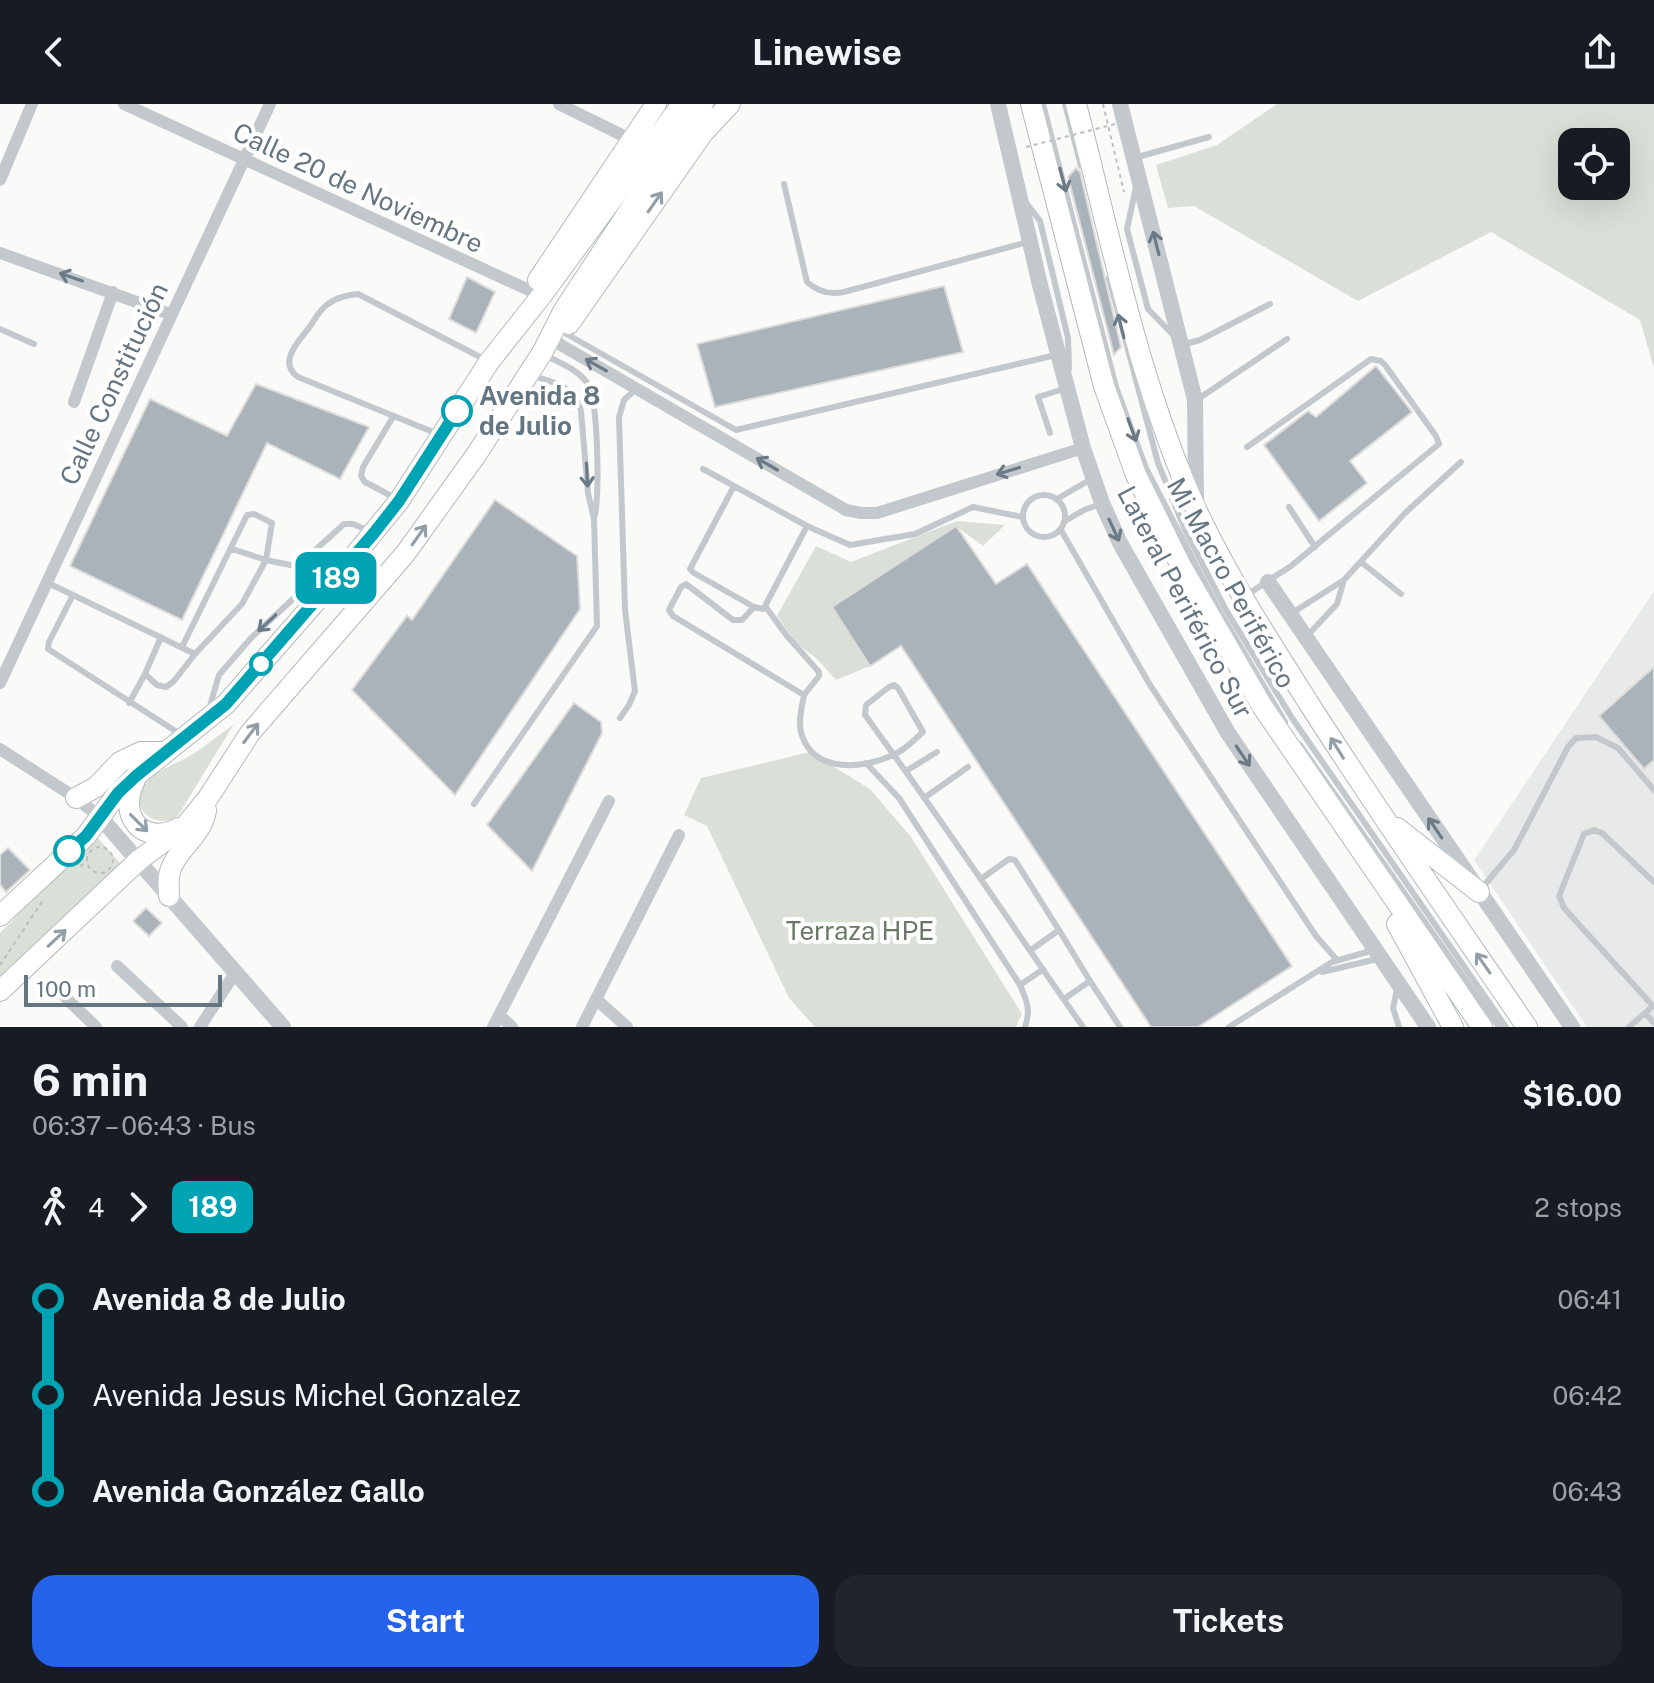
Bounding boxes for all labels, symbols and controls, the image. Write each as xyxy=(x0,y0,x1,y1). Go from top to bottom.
icon: back xyxy=(32,30,76,74)
icon: share xyxy=(1578,30,1622,74)
text: Linewise xyxy=(752,31,902,73)
street label: Calle 20 de Noviembre xyxy=(228,116,488,259)
map controls xyxy=(1558,128,1630,200)
button: locate xyxy=(1558,128,1630,200)
one-way arrow xyxy=(1056,166,1071,192)
one-way arrow xyxy=(647,191,664,213)
one-way arrow xyxy=(1147,230,1162,256)
one-way arrow xyxy=(59,269,84,284)
street label: Calle Constitución xyxy=(53,278,174,490)
one-way arrow xyxy=(1113,314,1128,340)
one-way arrow xyxy=(584,356,608,372)
place label: Avenida 8 de Julio xyxy=(479,380,600,441)
marker: Avenida 8 de Julio xyxy=(442,396,472,426)
one-way arrow xyxy=(1126,417,1140,442)
one-way arrow xyxy=(756,456,780,471)
one-way arrow xyxy=(580,461,595,488)
one-way arrow xyxy=(996,464,1022,479)
street label: Mi Macro Periférico xyxy=(1161,472,1302,693)
street label: Lateral Periférico Sur xyxy=(1111,481,1260,723)
one-way arrow xyxy=(1107,517,1122,541)
one-way arrow xyxy=(411,524,427,546)
line badge: 189 xyxy=(290,552,382,604)
text: 189 xyxy=(311,561,361,594)
one-way arrow xyxy=(258,614,278,632)
unlabelled marker xyxy=(250,653,272,675)
one-way arrow xyxy=(243,723,260,744)
one-way arrow xyxy=(1329,737,1346,759)
one-way arrow xyxy=(1235,744,1251,766)
one-way arrow xyxy=(129,813,149,832)
one-way arrow xyxy=(1427,817,1443,839)
unlabelled marker xyxy=(54,836,84,866)
park label: Terraza HPE xyxy=(786,915,934,946)
one-way arrow xyxy=(47,928,67,947)
one-way arrow xyxy=(1475,952,1491,974)
scale bar xyxy=(24,971,222,1007)
text: 100 m xyxy=(36,976,96,1002)
text: 6 min xyxy=(32,1054,148,1106)
text: $16.00 xyxy=(1522,1077,1622,1113)
text: 06:37 – 06:43 · Bus xyxy=(32,1110,256,1141)
icon: walk xyxy=(32,1185,76,1229)
icon: forward xyxy=(116,1185,160,1229)
text: 189 xyxy=(188,1190,237,1223)
text: 4 xyxy=(88,1192,104,1223)
text: 2 stops xyxy=(1534,1192,1622,1223)
text: Avenida 8 de Julio xyxy=(92,1281,346,1317)
text: 06:41 xyxy=(1557,1284,1622,1315)
text: Avenida Jesus Michel Gonzalez xyxy=(92,1377,521,1413)
text: 06:42 xyxy=(1553,1380,1622,1411)
text: Avenida González Gallo xyxy=(92,1473,425,1509)
text: 06:43 xyxy=(1552,1476,1622,1507)
button: Start xyxy=(32,1575,819,1667)
button: Tickets xyxy=(835,1575,1622,1667)

